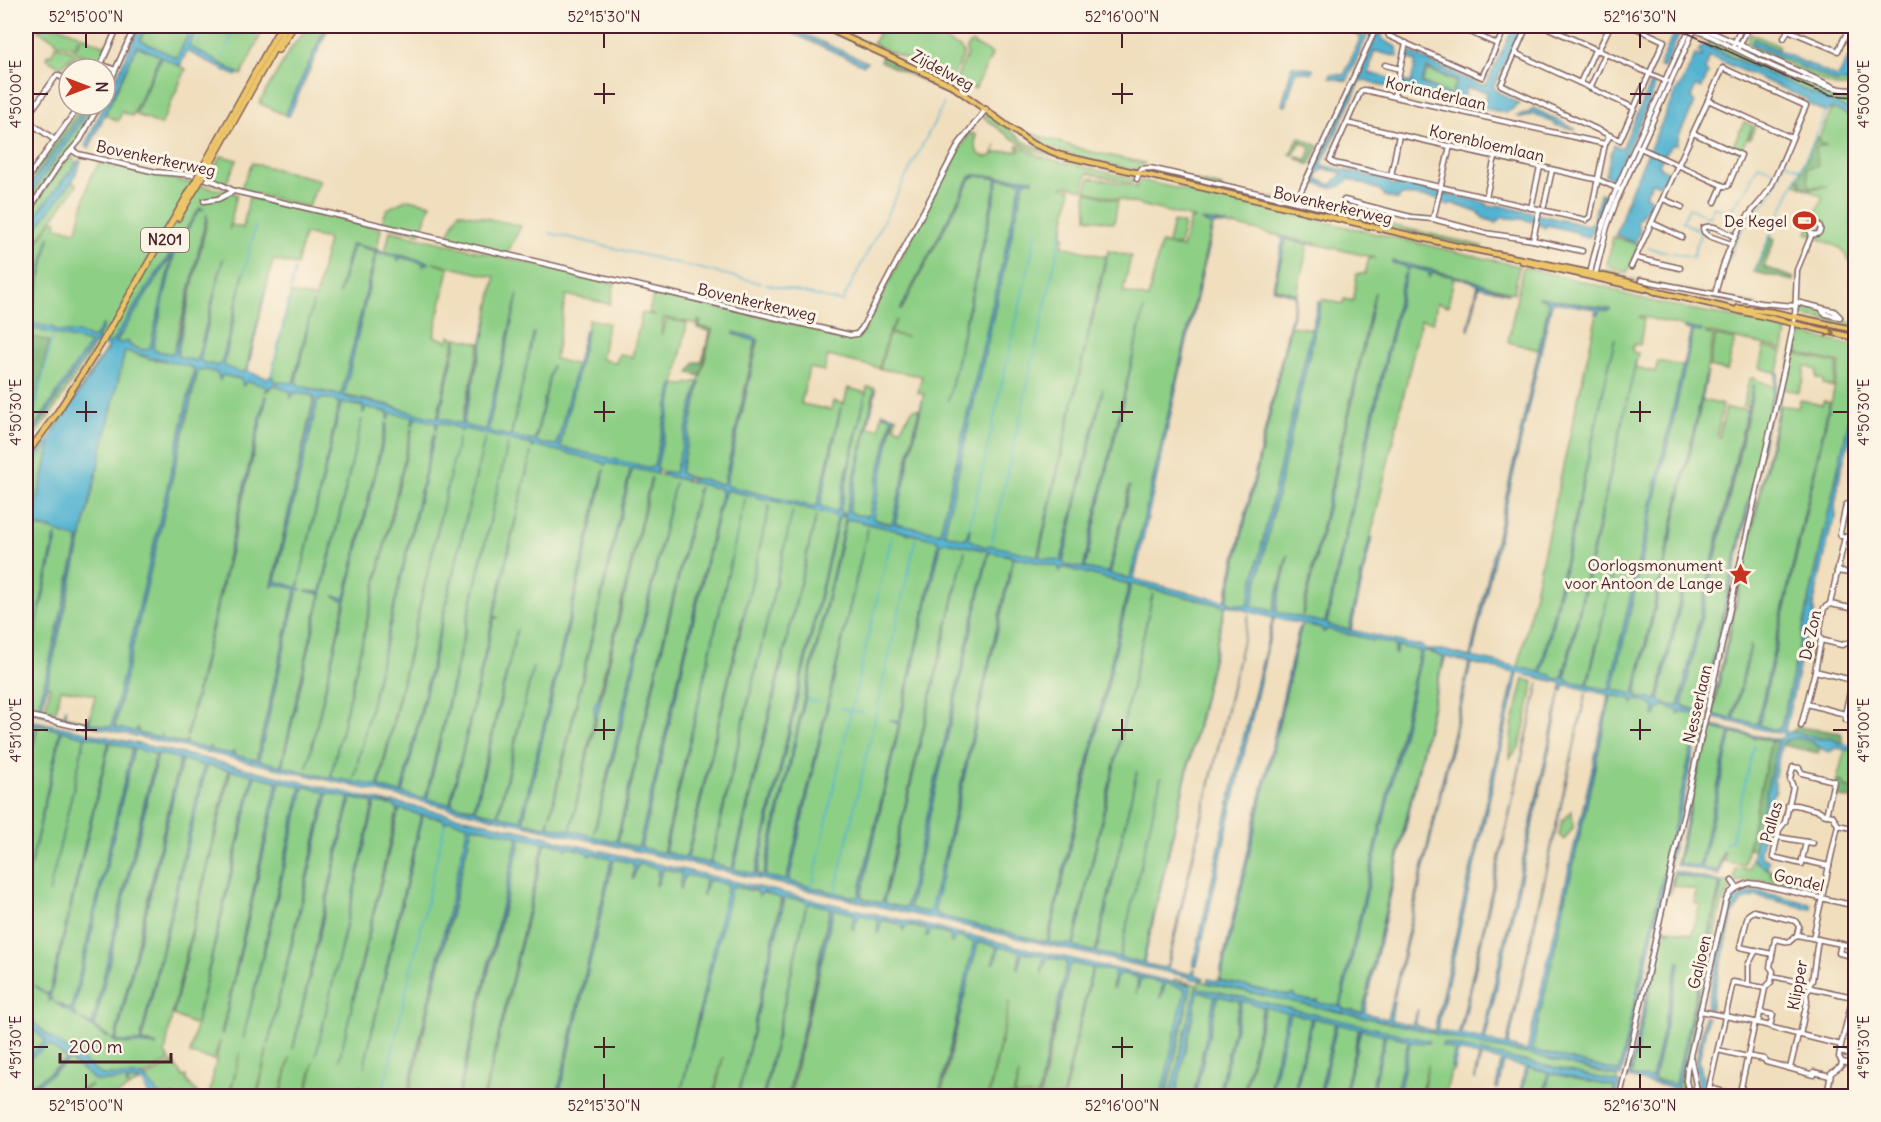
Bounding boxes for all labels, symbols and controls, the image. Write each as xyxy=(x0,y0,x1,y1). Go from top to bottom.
text: 52°15'00"N xyxy=(49,7,123,26)
text: 52°15'30"N xyxy=(567,7,641,26)
text: 52°16'00"N xyxy=(1085,7,1159,26)
text: 52°16'30"N xyxy=(1603,7,1677,26)
street label: Zijdelweg xyxy=(908,45,978,95)
north arrow xyxy=(57,57,117,117)
text: 4°50'00"E xyxy=(6,59,25,128)
text: 4°50'00"E xyxy=(1854,59,1873,128)
street label: Korianderlaan xyxy=(1384,72,1488,114)
text: N xyxy=(92,81,112,93)
street label: Korenbloemlaan xyxy=(1427,120,1547,166)
street label: Bovenkerkerweg xyxy=(94,136,218,180)
street label: Bovenkerkerweg xyxy=(1271,182,1395,228)
sports icon: De Kegel xyxy=(1792,208,1818,234)
place label: De Kegel xyxy=(1724,211,1787,231)
road number: N201 xyxy=(141,228,189,252)
street label: Bovenkerkerweg xyxy=(695,279,819,325)
one-way arrow xyxy=(1825,325,1835,338)
text: 4°50'30"E xyxy=(6,378,25,446)
text: 4°50'30"E xyxy=(1854,378,1873,446)
place label: Oorlogsmonument voor Antoon de Lange xyxy=(1565,555,1724,593)
place icon: Oorlogsmonument voor Antoon de Lange xyxy=(1728,561,1754,587)
street label: De Zon xyxy=(1795,608,1825,662)
street label: Nesserlaan xyxy=(1678,663,1716,745)
text: 4°51'00"E xyxy=(6,697,25,762)
text: 4°51'00"E xyxy=(1854,697,1873,762)
street label: Pallas xyxy=(1756,799,1786,845)
street label: Gondel xyxy=(1772,864,1826,896)
street label: Galjoen xyxy=(1683,933,1715,991)
street label: Klipper xyxy=(1783,958,1811,1012)
text: 4°51'30"E xyxy=(6,1015,25,1079)
text: 4°51'30"E xyxy=(1854,1015,1873,1079)
scale bar xyxy=(60,1026,171,1064)
text: 200 m xyxy=(69,1035,123,1058)
text: 52°15'00"N xyxy=(49,1096,123,1115)
text: 52°15'30"N xyxy=(567,1096,641,1115)
text: 52°16'00"N xyxy=(1085,1096,1159,1115)
text: 52°16'30"N xyxy=(1603,1096,1677,1115)

